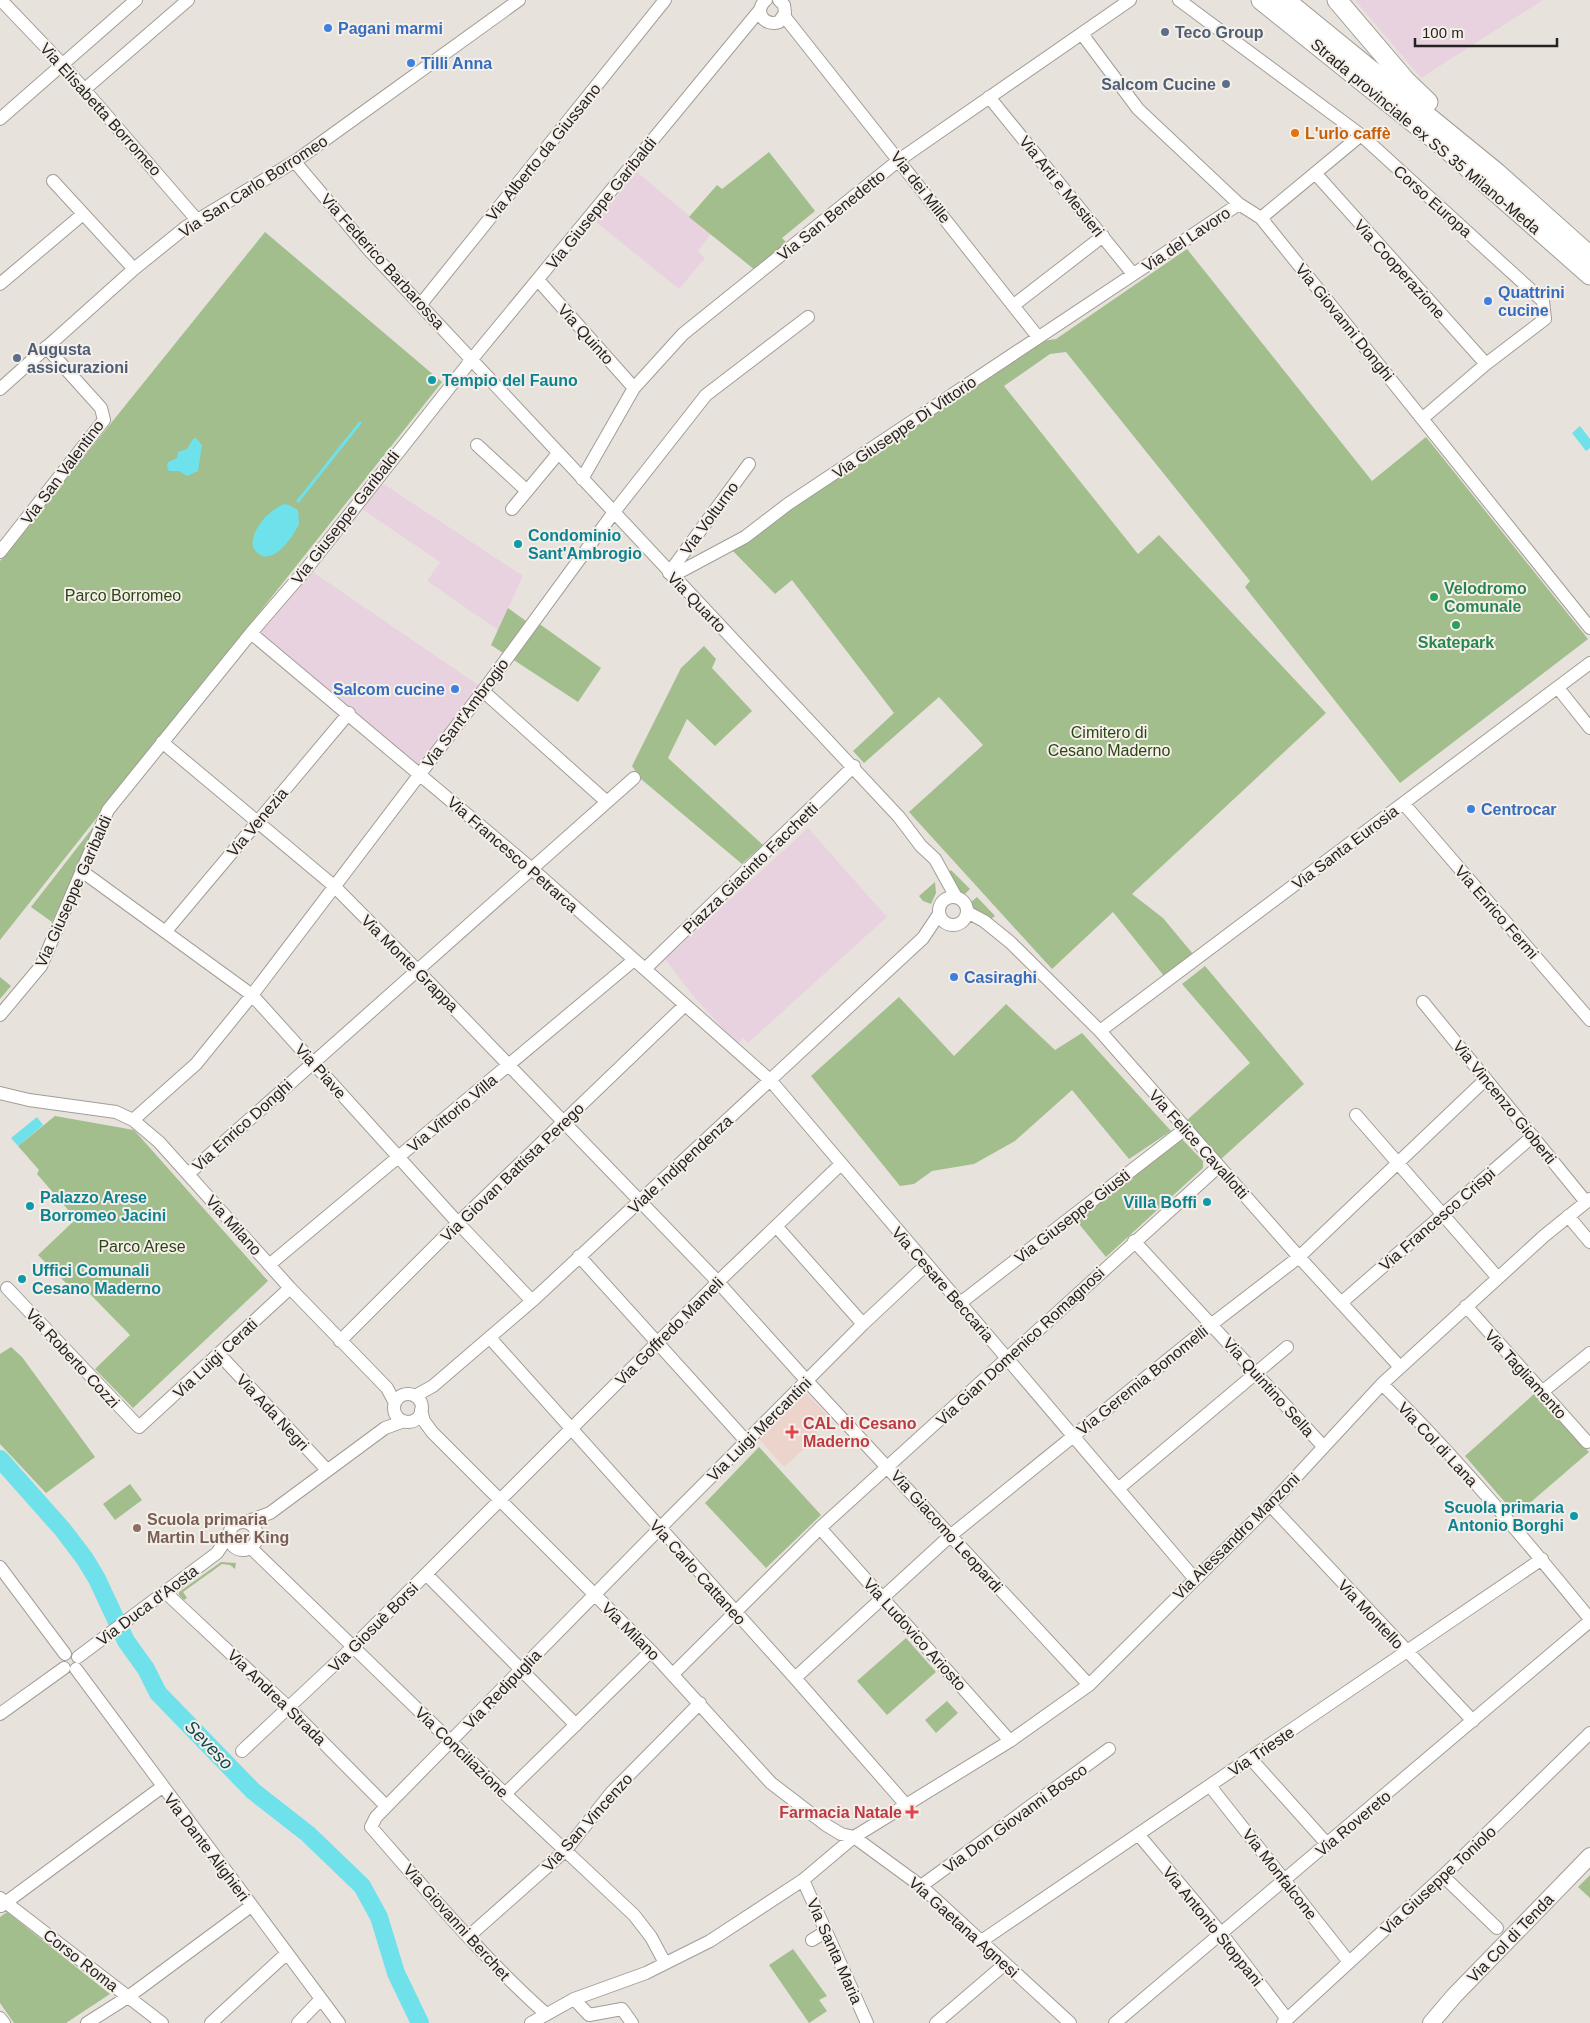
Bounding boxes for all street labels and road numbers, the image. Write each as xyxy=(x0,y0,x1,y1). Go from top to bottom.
street label: Strada provinciale ex SS 35 Milano-Meda xyxy=(1307,35,1544,238)
street label: Via Elisabetta Borromeo xyxy=(37,40,165,179)
street label: Via Alberto da Giussano xyxy=(483,80,604,224)
street label: Via San Carlo Borromeo xyxy=(176,132,331,241)
street label: Via Arti e Mestieri xyxy=(1016,133,1107,240)
street label: Via Giuseppe Garibaldi xyxy=(543,134,660,272)
street label: Via dei Mille xyxy=(887,148,954,226)
street label: Corso Europa xyxy=(1390,162,1475,241)
street label: Via San Benedetto xyxy=(774,167,888,264)
street label: Via Federico Barbarossa xyxy=(317,190,448,332)
street label: Via del Lavoro xyxy=(1139,204,1233,275)
street label: Via Cooperazione xyxy=(1351,216,1448,322)
street label: Via Giovanni Donghi xyxy=(1292,260,1397,384)
street label: Via Quinto xyxy=(554,301,617,368)
street label: Via Giuseppe Di Vittorio xyxy=(829,373,979,482)
street label: Via San Valentino xyxy=(18,417,107,528)
street label: Via Giuseppe Garibaldi xyxy=(288,447,403,587)
street label: Via Volturno xyxy=(677,478,742,558)
street label: Via Quarto xyxy=(664,569,729,636)
street label: Via Sant'Ambrogio xyxy=(419,656,512,771)
street label: Via Venezia xyxy=(224,785,291,860)
street label: Via Francesco Petrarca xyxy=(444,793,581,916)
street label: Piazza Giacinto Facchetti xyxy=(680,800,821,937)
street label: Via Santa Eurosia xyxy=(1289,802,1402,893)
street label: Via Giuseppe Garibaldi xyxy=(32,813,115,970)
street label: Via Enrico Fermi xyxy=(1452,862,1542,962)
street label: Via Monte Grappa xyxy=(358,912,462,1015)
street label: Via Vincenzo Gioberti xyxy=(1450,1037,1559,1167)
street label: Via Piave xyxy=(292,1041,350,1102)
street label: Via Vittorio Villa xyxy=(404,1071,500,1156)
street label: Via Enrico Donghi xyxy=(189,1076,296,1174)
street label: Via Felice Cavallotti xyxy=(1145,1087,1252,1202)
street label: Via Giovan Battista Perego xyxy=(437,1100,587,1245)
street label: Viale Indipendenza xyxy=(625,1112,736,1217)
street label: Via Francesco Crispi xyxy=(1376,1165,1498,1274)
street label: Via Giuseppe Giusti xyxy=(1011,1166,1133,1267)
street label: Via Milano xyxy=(202,1192,265,1259)
street label: Via Cesare Beccaria xyxy=(888,1224,997,1345)
street label: Via Gian Domenico Romagnosi xyxy=(933,1264,1108,1429)
street label: Via Goffredo Mameli xyxy=(612,1274,727,1389)
street label: Via Roberto Cozzi xyxy=(23,1305,123,1411)
street label: Via Luigi Cerati xyxy=(170,1315,261,1401)
street label: Via Geremia Bonomelli xyxy=(1073,1322,1211,1438)
street label: Via Tagliamento xyxy=(1481,1327,1570,1422)
street label: Via Quintino Sella xyxy=(1220,1334,1317,1440)
street label: Via Ada Negri xyxy=(233,1371,312,1454)
street label: Via Luigi Mercantini xyxy=(704,1374,815,1485)
street label: Via Col di Lana xyxy=(1395,1399,1481,1490)
street label: Via Giacomo Leopardi xyxy=(887,1467,1006,1596)
street label: Via Alessandro Manzoni xyxy=(1170,1470,1303,1603)
street label: Via Carlo Cattaneo xyxy=(646,1517,749,1628)
street label: Via Duca d'Aosta xyxy=(93,1562,201,1649)
street label: Via Ludovico Ariosto xyxy=(860,1575,969,1694)
street label: Via Montello xyxy=(1334,1576,1407,1652)
street label: Via Giosuè Borsi xyxy=(325,1579,421,1675)
street label: Via Milano xyxy=(598,1599,663,1664)
street label: Via Andrea Strada xyxy=(224,1646,329,1749)
street label: Via Redipuglia xyxy=(461,1646,544,1732)
street label: Via Conciliazione xyxy=(412,1704,512,1801)
street label: Via Trieste xyxy=(1225,1723,1297,1780)
street label: Via Don Giovanni Bosco xyxy=(940,1761,1090,1876)
street label: Via San Vincenzo xyxy=(539,1770,636,1875)
street label: Via Rovereto xyxy=(1313,1787,1394,1860)
street label: Via Dante Alighieri xyxy=(161,1790,253,1905)
street label: Via Giuseppe Toniolo xyxy=(1377,1823,1499,1938)
street label: Via Monfalcone xyxy=(1239,1826,1320,1923)
street label: Via Giovanni Berchet xyxy=(400,1861,514,1984)
street label: Via Antonio Stoppani xyxy=(1159,1863,1266,1989)
street label: Via Gaetana Agnesi xyxy=(906,1874,1022,1981)
street label: Via Col di Tenda xyxy=(1464,1891,1557,1986)
street label: Via Santa Maria xyxy=(804,1896,865,2007)
street label: Corso Roma xyxy=(40,1926,121,1995)

